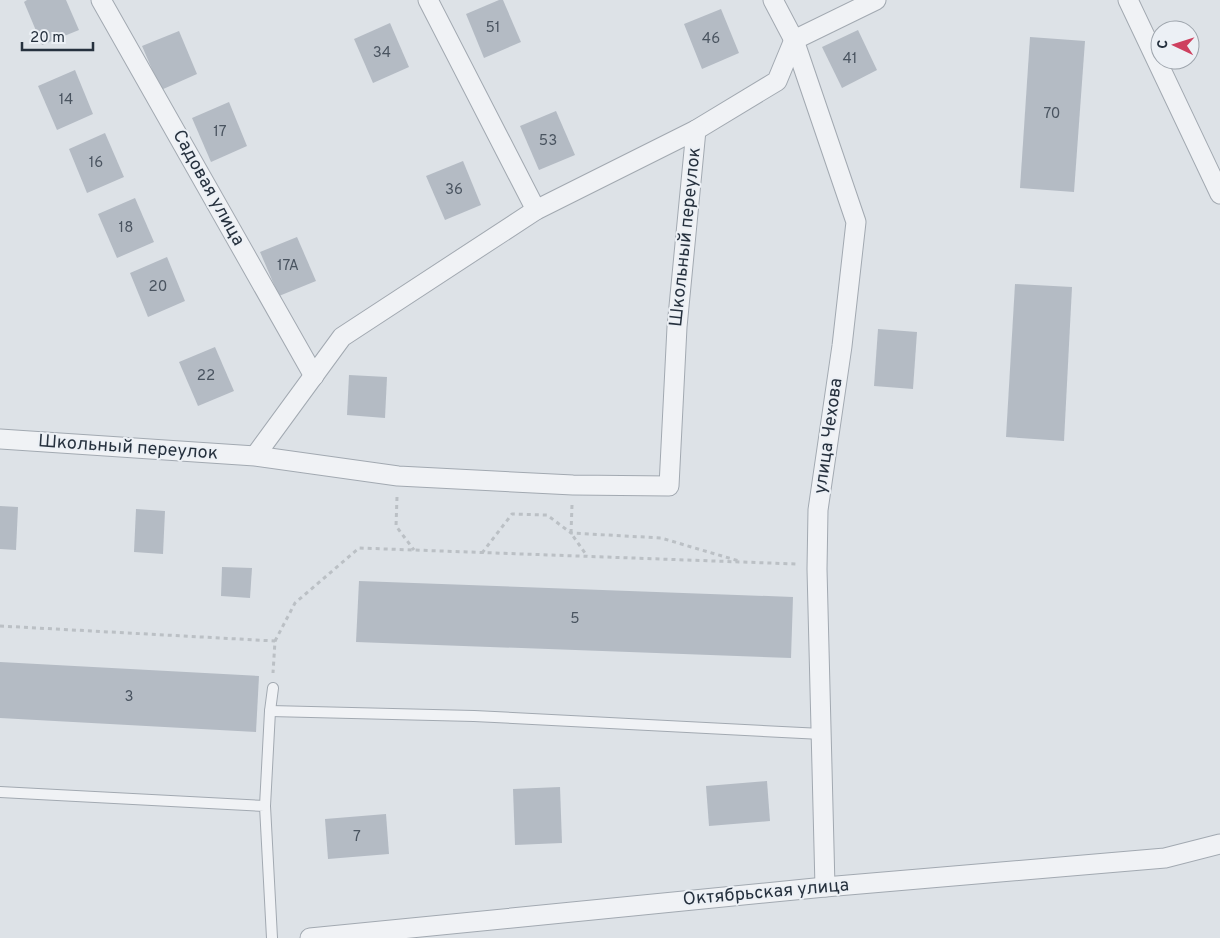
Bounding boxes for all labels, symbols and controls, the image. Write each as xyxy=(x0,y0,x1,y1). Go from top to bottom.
house number: 51 xyxy=(486,19,500,38)
scale bar xyxy=(22,20,94,52)
north arrow xyxy=(1150,20,1200,70)
text: 20 m xyxy=(30,29,65,48)
house number: 46 xyxy=(702,30,720,49)
text: С xyxy=(1155,39,1172,49)
house number: 34 xyxy=(373,44,391,63)
house number: 41 xyxy=(843,50,857,69)
house number: 14 xyxy=(59,91,73,110)
house number: 70 xyxy=(1043,105,1061,124)
house number: 17 xyxy=(213,123,227,142)
street label: Садовая улица xyxy=(167,126,249,250)
house number: 53 xyxy=(539,132,557,151)
street label: Школьный переулок xyxy=(665,146,707,328)
house number: 16 xyxy=(89,154,103,173)
house number: 36 xyxy=(445,181,463,200)
house number: 18 xyxy=(119,219,133,238)
house number: 17А xyxy=(277,257,299,276)
house number: 20 xyxy=(149,278,167,297)
house number: 22 xyxy=(197,367,215,386)
street label: улица Чехова xyxy=(809,377,849,495)
street label: Школьный переулок xyxy=(37,430,219,466)
house number: 5 xyxy=(570,610,580,629)
house number: 3 xyxy=(124,688,134,707)
house number: 7 xyxy=(353,828,361,847)
street label: Октябрьская улица xyxy=(682,874,850,912)

